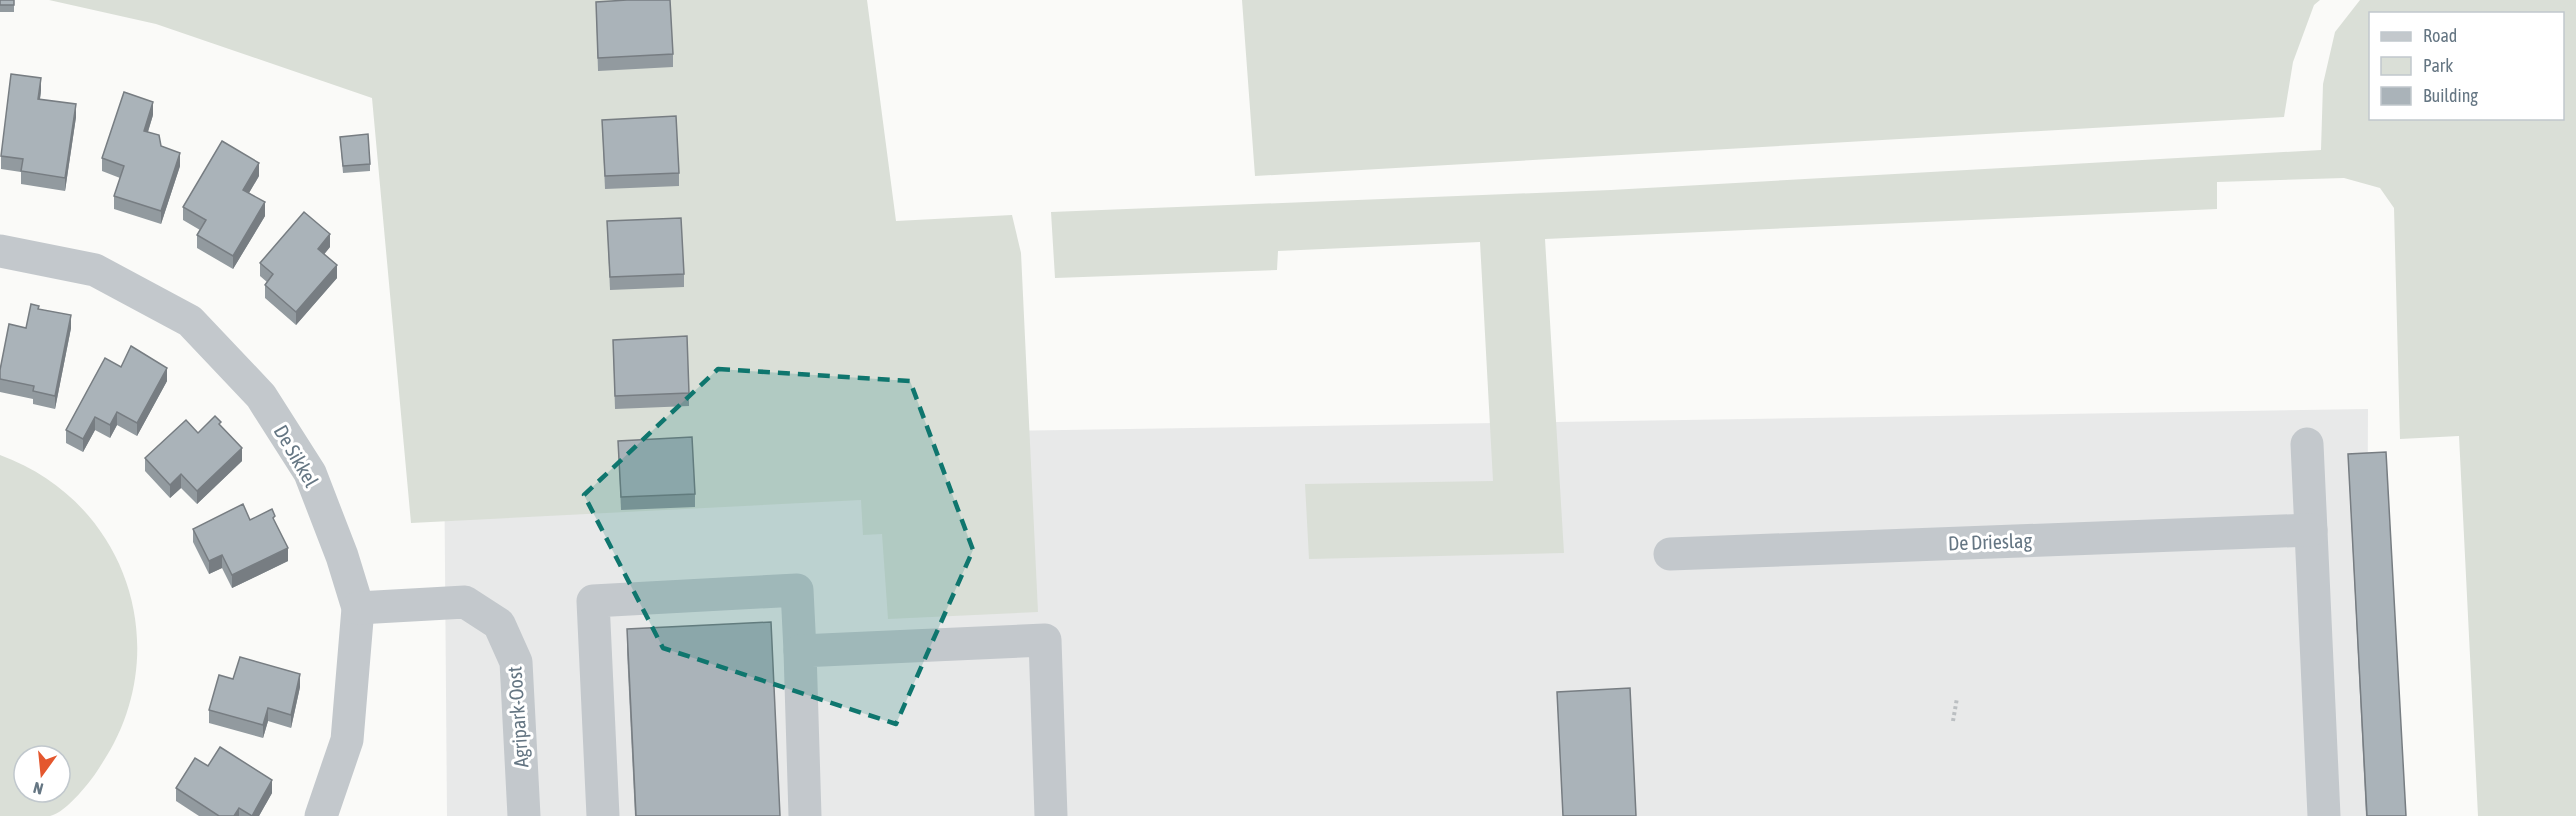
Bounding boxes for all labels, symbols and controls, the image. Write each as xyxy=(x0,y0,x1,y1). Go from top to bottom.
legend xyxy=(2369,12,2564,120)
text: Road xyxy=(2423,25,2457,46)
text: Park xyxy=(2423,55,2453,76)
text: Building xyxy=(2423,85,2478,106)
street label: De Sikkel xyxy=(270,421,324,491)
street label: De Drieslag xyxy=(1948,529,2033,554)
street label: Agripark-Oost xyxy=(502,665,533,768)
north arrow xyxy=(12,744,72,804)
text: N xyxy=(31,779,45,798)

